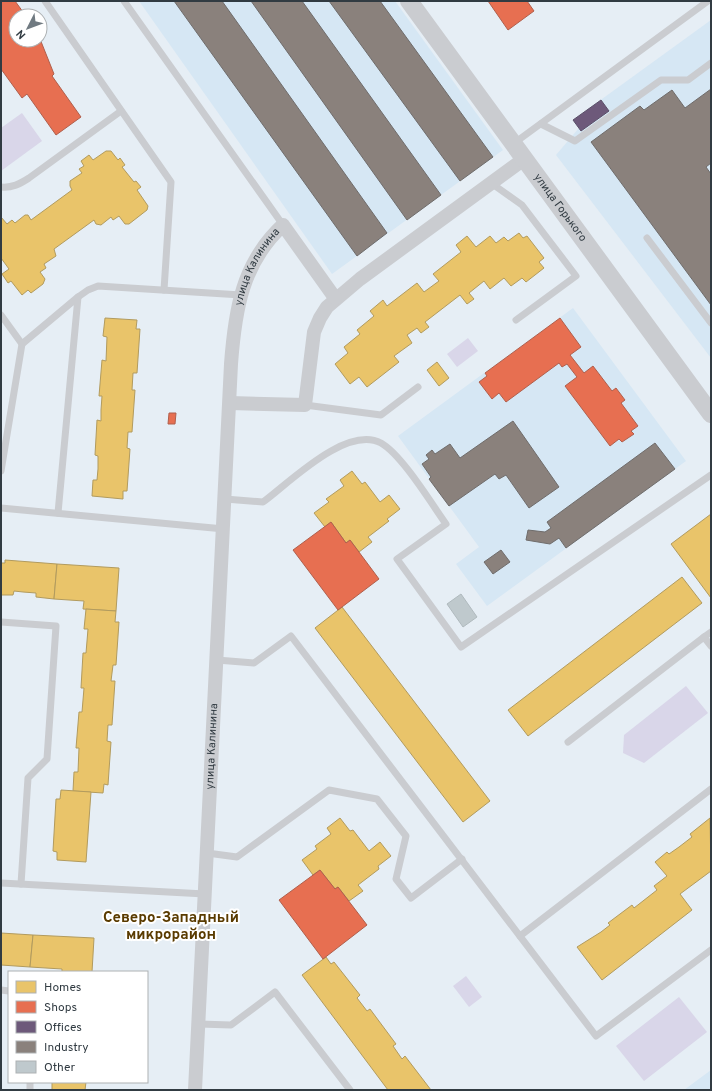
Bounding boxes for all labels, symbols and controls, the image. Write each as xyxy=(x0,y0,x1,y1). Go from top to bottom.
north arrow xyxy=(8,8,48,48)
text: N xyxy=(13,26,29,42)
street label: улица Горького xyxy=(531,171,590,245)
street label: улица Калинина xyxy=(232,225,283,307)
street label: улица Калинина xyxy=(203,703,221,790)
district label: Северо-Западный микрорайон xyxy=(103,909,239,945)
legend xyxy=(8,971,148,1083)
text: Homes xyxy=(44,980,81,996)
text: Shops xyxy=(44,1000,77,1016)
text: Offices xyxy=(44,1020,82,1036)
text: Industry xyxy=(44,1040,89,1056)
text: Other xyxy=(44,1060,76,1076)

